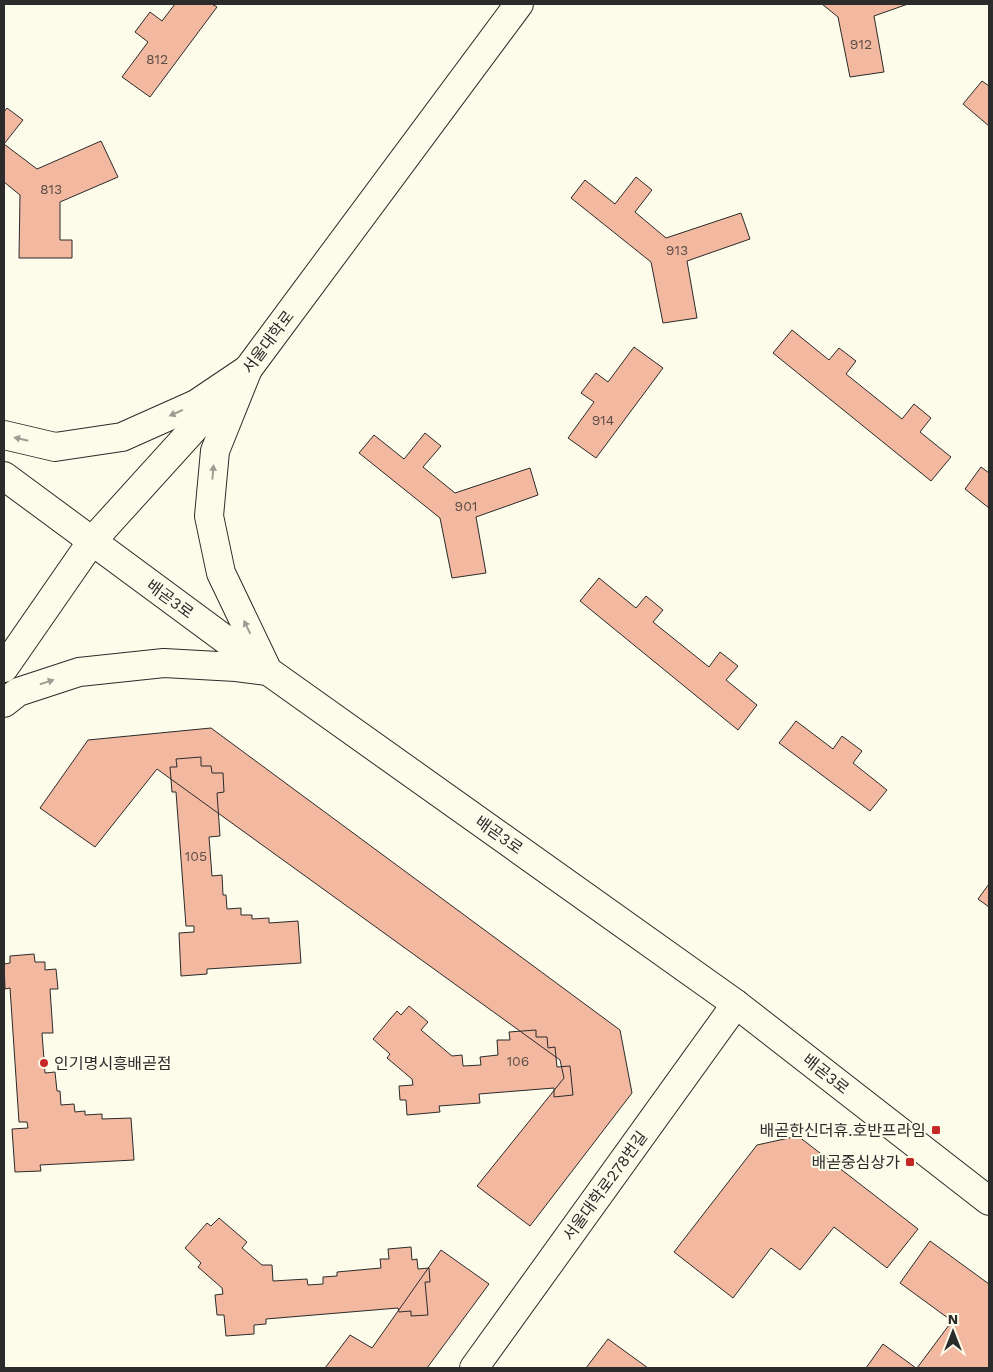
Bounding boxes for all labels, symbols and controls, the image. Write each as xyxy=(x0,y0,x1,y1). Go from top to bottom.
house number: 912 xyxy=(850,36,872,52)
house number: 812 xyxy=(146,51,168,67)
house number: 813 xyxy=(40,181,62,197)
house number: 913 xyxy=(666,242,688,258)
street label: 서울대학로 xyxy=(238,307,298,377)
one-way arrow xyxy=(169,409,183,417)
house number: 914 xyxy=(592,412,614,428)
one-way arrow xyxy=(13,435,28,443)
one-way arrow xyxy=(209,463,217,479)
house number: 901 xyxy=(455,498,477,514)
street label: 배곧3로 xyxy=(143,576,197,623)
one-way arrow xyxy=(243,620,251,634)
one-way arrow xyxy=(40,678,55,686)
street label: 배곧3로 xyxy=(472,812,527,858)
house number: 105 xyxy=(185,848,207,864)
street label: 배곧3로 xyxy=(799,1050,853,1098)
house number: 106 xyxy=(507,1053,529,1069)
place label: 인기명시흥배곧점 xyxy=(54,1054,172,1073)
marker: 인기명시흥배곧점 xyxy=(38,1057,50,1069)
place label: 배곧한신더휴.호반프라임 xyxy=(760,1121,926,1140)
marker: 배곧한신더휴.호반프라임 xyxy=(930,1124,942,1136)
street label: 서울대학로278번길 xyxy=(559,1128,651,1244)
place label: 배곧중심상가 xyxy=(812,1153,900,1172)
marker: 배곧중심상가 xyxy=(904,1156,916,1168)
north arrow xyxy=(928,1307,978,1357)
text: N xyxy=(948,1311,958,1327)

